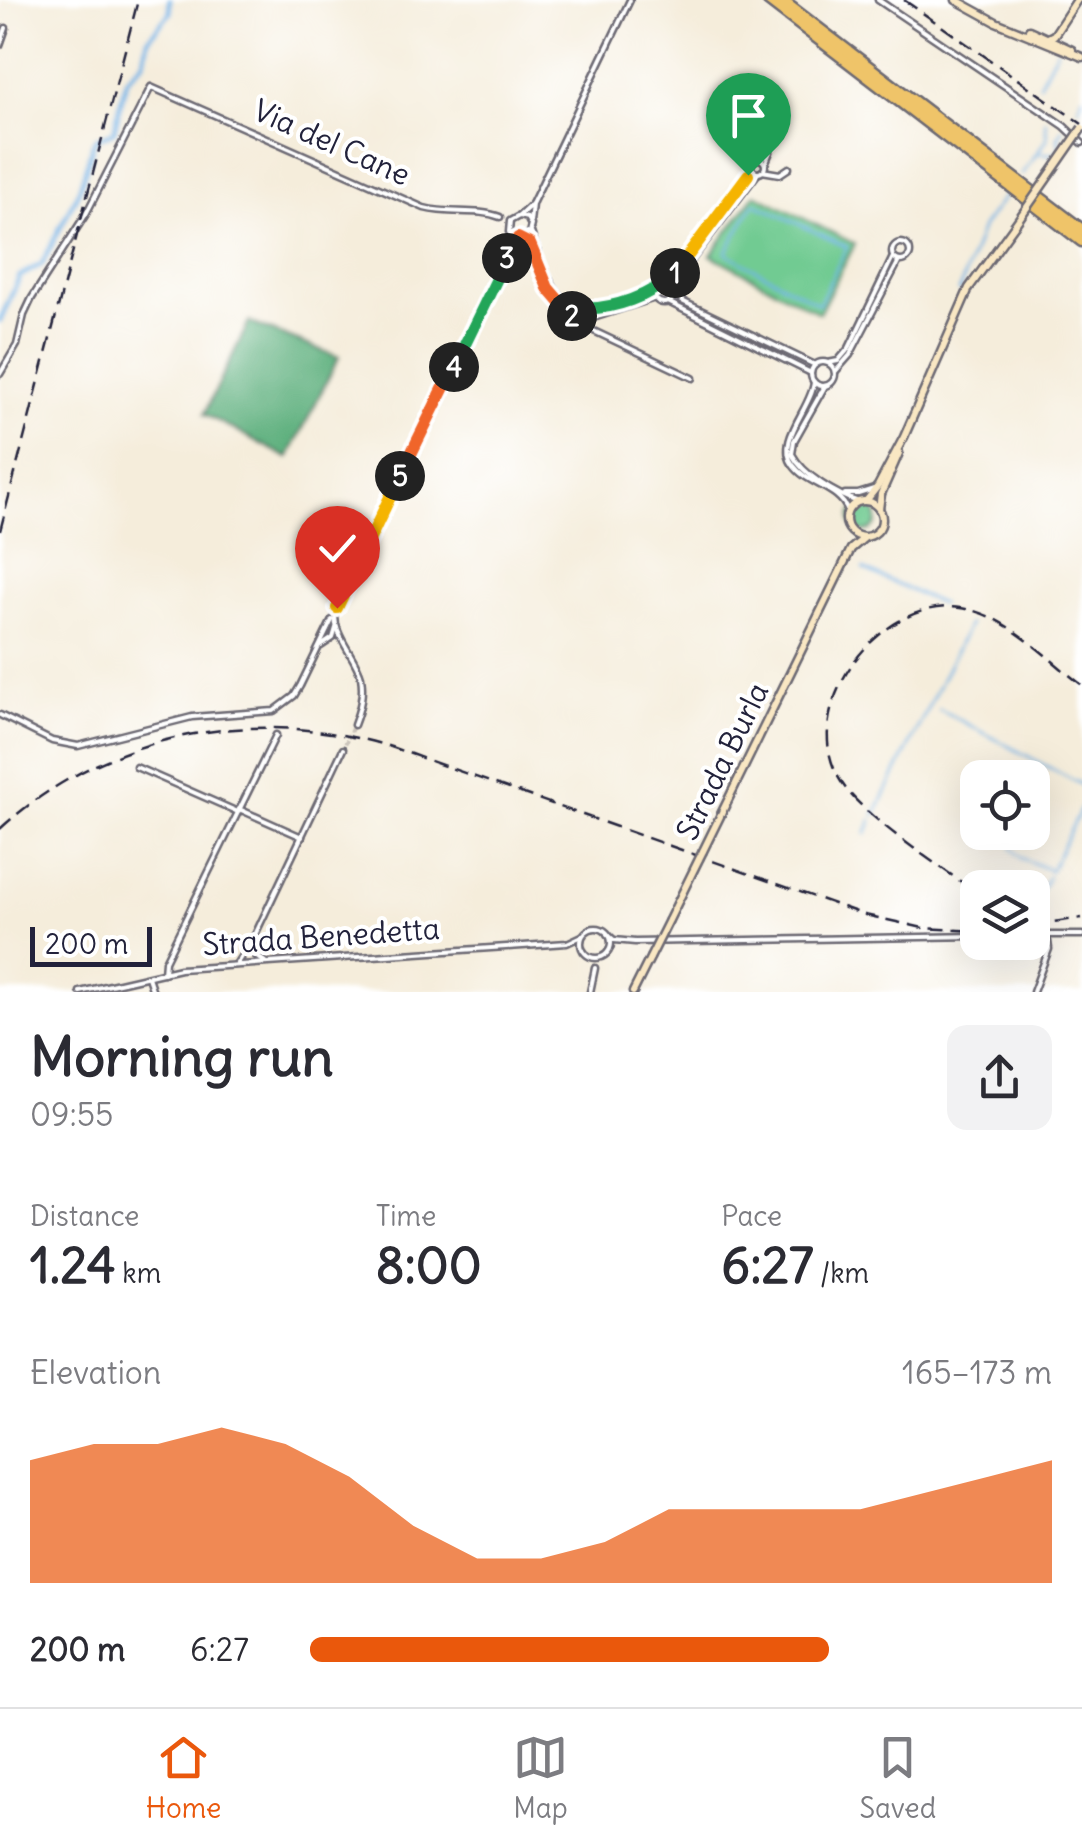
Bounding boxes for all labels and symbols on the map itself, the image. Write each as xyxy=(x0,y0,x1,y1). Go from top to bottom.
pin xyxy=(706,73,791,176)
street label: Via del Cane xyxy=(248,91,416,193)
pin: 3 xyxy=(482,233,532,283)
pin: 1 xyxy=(650,248,700,298)
pin: 2 xyxy=(547,291,597,341)
pin: 4 xyxy=(429,342,479,392)
pin: 5 xyxy=(375,451,425,501)
pin xyxy=(295,506,380,609)
street label: Strada Burla xyxy=(668,676,776,846)
street label: Strada Benedetta xyxy=(201,909,441,963)
scale bar xyxy=(30,922,152,966)

